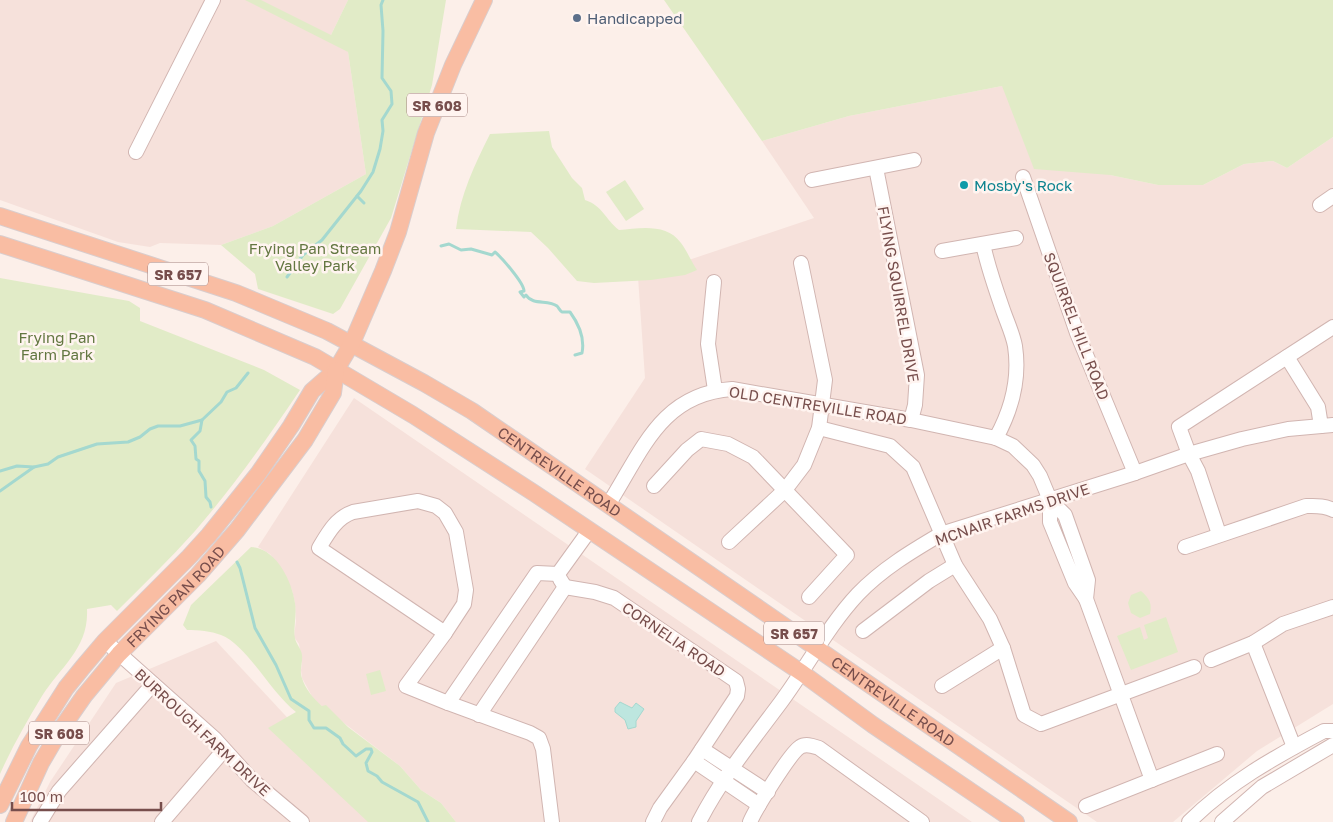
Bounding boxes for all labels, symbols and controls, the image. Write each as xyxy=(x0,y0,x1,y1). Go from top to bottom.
place label: Handicapped xyxy=(587,9,682,27)
marker: Handicapped xyxy=(571,12,583,24)
road number: SR 608 xyxy=(407,94,467,116)
place label: Mosby's Rock xyxy=(974,176,1073,194)
marker: Mosby's Rock xyxy=(958,179,970,191)
street label: FLYING SQUIRREL DRIVE xyxy=(875,205,923,383)
park label: Frying Pan Stream Valley Park xyxy=(249,239,381,274)
street label: SQUIRREL HILL ROAD xyxy=(1041,250,1113,402)
road number: SR 657 xyxy=(148,262,208,286)
park label: Frying Pan Farm Park xyxy=(18,328,96,363)
street label: OLD CENTREVILLE ROAD xyxy=(728,382,908,428)
street label: CENTREVILLE ROAD xyxy=(495,423,625,520)
street label: MCNAIR FARMS DRIVE xyxy=(932,479,1092,549)
street label: FRYING PAN ROAD xyxy=(122,542,228,651)
street label: CORNELIA ROAD xyxy=(619,598,729,680)
road number: SR 657 xyxy=(764,622,824,644)
street label: CENTREVILLE ROAD xyxy=(828,652,959,750)
street label: BURROUGH FARM DRIVE xyxy=(132,664,274,800)
road number: SR 608 xyxy=(29,721,89,744)
scale bar xyxy=(12,780,161,812)
text: 100 m xyxy=(20,787,63,805)

